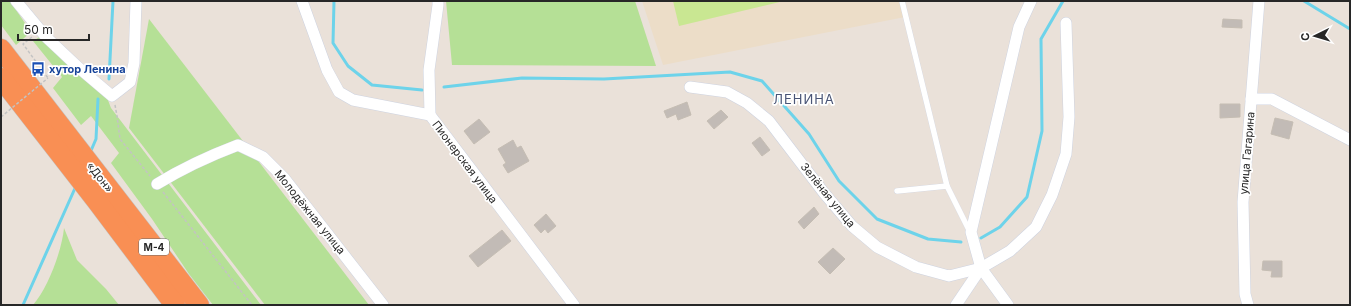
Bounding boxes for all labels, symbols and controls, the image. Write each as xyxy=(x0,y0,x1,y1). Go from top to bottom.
scale bar xyxy=(18,16,89,42)
north arrow xyxy=(1295,16,1335,56)
text: 50 m xyxy=(24,22,53,37)
text: С xyxy=(1298,32,1312,42)
bus stop icon: хутор Ленина xyxy=(30,61,46,77)
place label: хутор Ленина xyxy=(49,62,126,76)
district label: ЛЕНИНА xyxy=(773,91,835,107)
street label: улица Гагарина xyxy=(1236,111,1258,195)
street label: Пионерская улица xyxy=(429,118,501,206)
street label: «Дон» xyxy=(84,159,116,195)
street label: Зелёная улица xyxy=(798,160,858,230)
street label: Молодёжная улица xyxy=(272,167,348,257)
road number: М-4 xyxy=(139,239,169,255)

